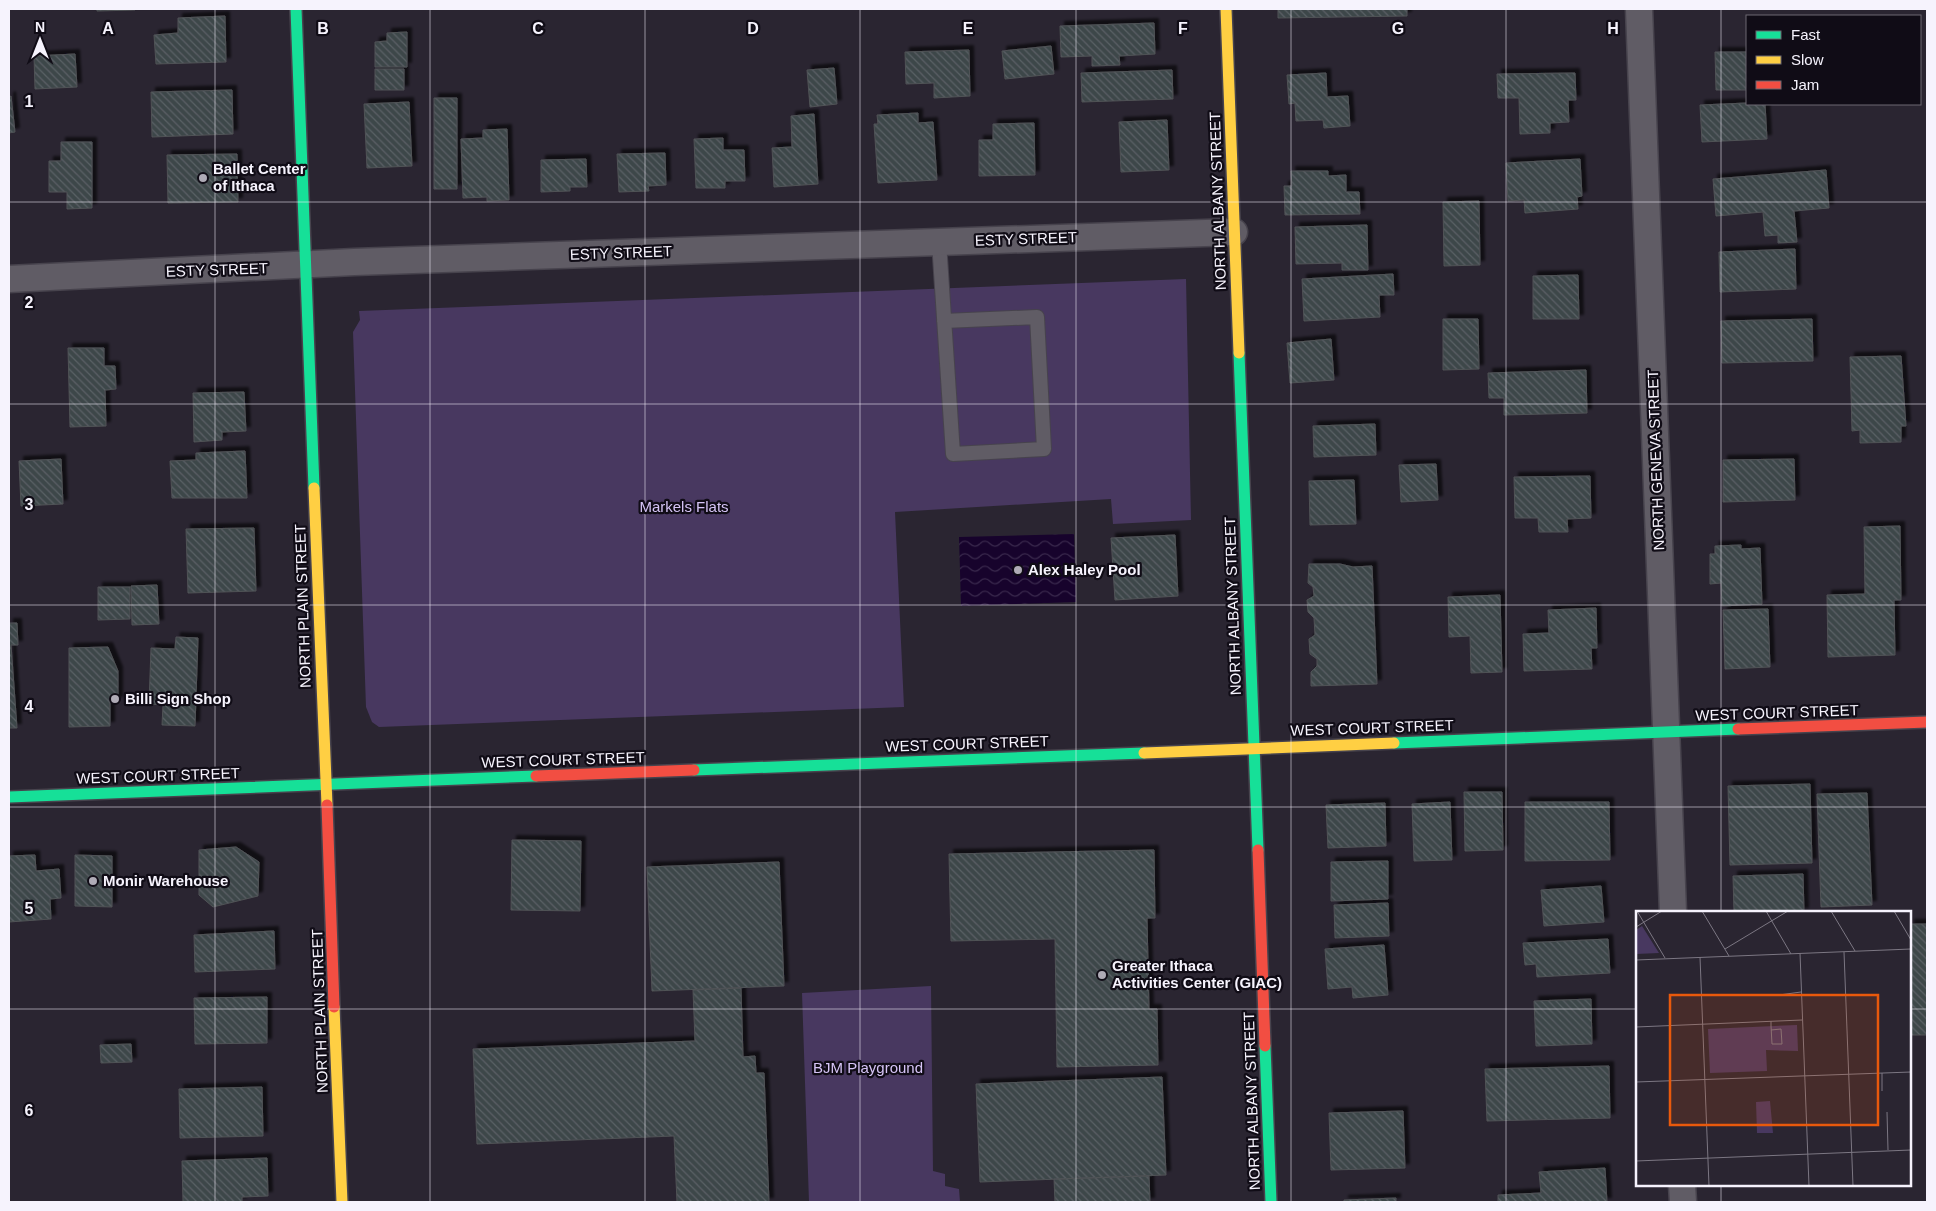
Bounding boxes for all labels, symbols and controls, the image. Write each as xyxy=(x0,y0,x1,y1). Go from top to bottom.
north arrow xyxy=(15,15,65,65)
legend xyxy=(1746,15,1921,105)
text: N xyxy=(35,19,45,35)
text: A xyxy=(102,20,114,37)
text: B xyxy=(317,20,329,37)
text: C xyxy=(532,20,544,37)
text: D xyxy=(747,20,759,37)
text: E xyxy=(963,20,974,37)
text: F xyxy=(1178,20,1188,37)
text: G xyxy=(1392,20,1404,37)
text: H xyxy=(1607,20,1619,37)
text: Fast xyxy=(1791,26,1821,43)
text: Slow xyxy=(1791,51,1824,68)
text: Jam xyxy=(1791,76,1819,93)
text: 1 xyxy=(25,93,34,110)
street label: NORTH ALBANY STREET xyxy=(1206,111,1229,291)
place label: Ballet Center of Ithaca xyxy=(213,160,306,194)
marker: Ballet Center of Ithaca xyxy=(197,172,209,184)
street label: ESTY STREET xyxy=(975,228,1077,249)
street label: ESTY STREET xyxy=(570,242,672,263)
street label: ESTY STREET xyxy=(166,259,268,280)
text: 2 xyxy=(25,294,34,311)
street label: NORTH GENEVA STREET xyxy=(1644,369,1667,551)
text: 3 xyxy=(25,496,34,513)
park label: Markels Flats xyxy=(639,498,729,515)
street label: NORTH ALBANY STREET xyxy=(1221,516,1244,696)
street label: NORTH PLAIN STREET xyxy=(291,524,314,688)
place label: Alex Haley Pool xyxy=(1028,561,1141,578)
marker: Alex Haley Pool xyxy=(1012,564,1024,576)
place label: Billi Sign Shop xyxy=(125,690,231,707)
marker: Billi Sign Shop xyxy=(109,693,121,705)
text: 4 xyxy=(25,698,34,715)
street label: WEST COURT STREET xyxy=(1695,701,1859,724)
street label: WEST COURT STREET xyxy=(1290,716,1454,739)
street label: WEST COURT STREET xyxy=(885,732,1049,755)
street label: WEST COURT STREET xyxy=(481,748,645,771)
street label: WEST COURT STREET xyxy=(76,764,240,787)
place label: Monir Warehouse xyxy=(103,872,228,889)
marker: Monir Warehouse xyxy=(87,875,99,887)
text: 5 xyxy=(25,900,34,917)
inset map xyxy=(1636,911,1911,1186)
street label: NORTH PLAIN STREET xyxy=(308,929,331,1093)
place label: Greater Ithaca Activities Center (GIAC) xyxy=(1112,957,1282,991)
marker: Greater Ithaca Activities Center (GIAC) xyxy=(1096,969,1108,981)
street label: NORTH ALBANY STREET xyxy=(1240,1011,1263,1191)
park label: BJM Playground xyxy=(813,1059,923,1076)
text: 6 xyxy=(25,1102,34,1119)

